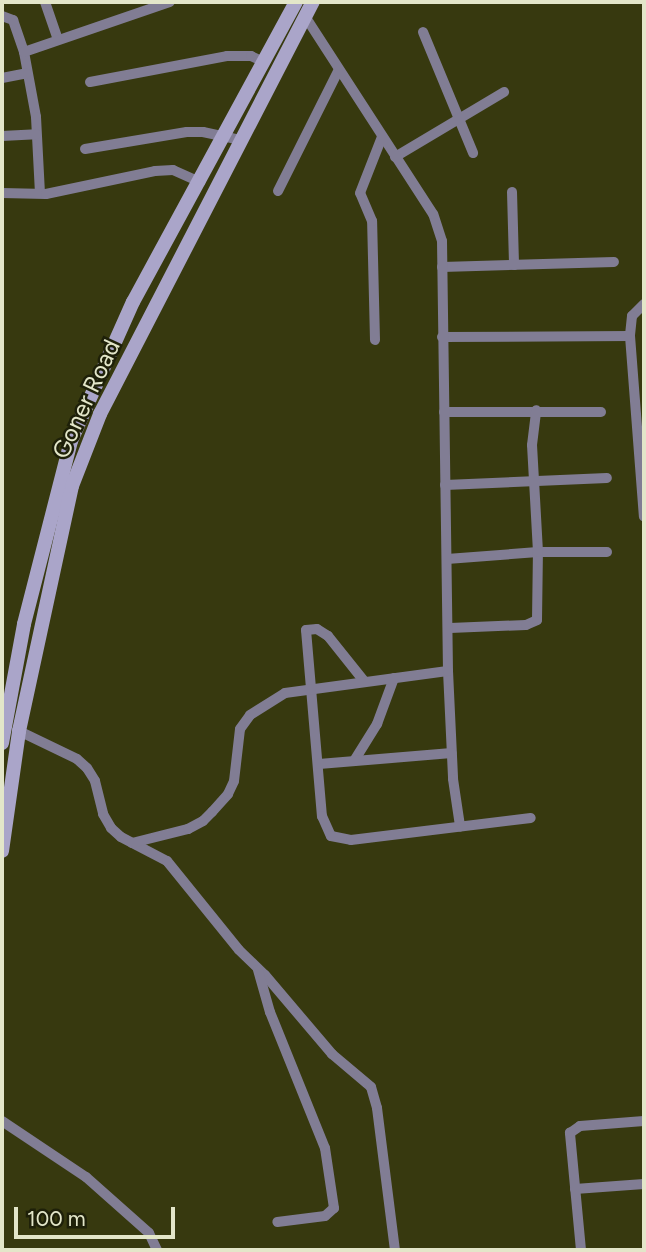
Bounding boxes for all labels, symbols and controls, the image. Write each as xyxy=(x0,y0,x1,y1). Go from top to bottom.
street label: Goner Road xyxy=(46,335,126,463)
scale bar xyxy=(18,1192,178,1236)
text: 100 m xyxy=(27,1206,86,1231)

